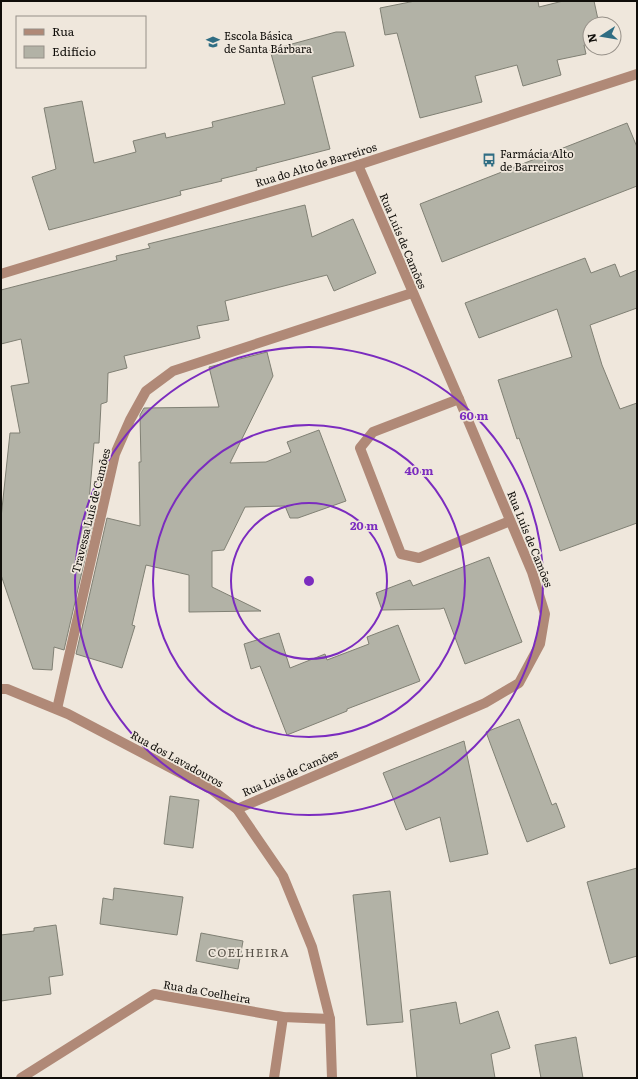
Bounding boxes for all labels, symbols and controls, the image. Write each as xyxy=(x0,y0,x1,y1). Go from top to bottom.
legend xyxy=(16,16,146,68)
north arrow xyxy=(582,16,622,56)
text: Rua xyxy=(52,22,75,40)
place label: Escola Básica de Santa Bárbara xyxy=(224,27,312,56)
text: N xyxy=(582,32,600,44)
school or university icon: Escola Básica de Santa Bárbara xyxy=(205,34,221,50)
text: Edifício xyxy=(52,42,96,60)
street label: Rua do Alto de Barreiros xyxy=(253,138,378,190)
place label: Farmácia Alto de Barreiros xyxy=(500,145,574,174)
bus stop icon: Farmácia Alto de Barreiros xyxy=(481,152,497,168)
street label: Rua Luís de Camões xyxy=(376,190,431,291)
text: 60 m xyxy=(460,406,488,424)
street label: Travessa Luís de Camões xyxy=(67,446,113,575)
text: 40 m xyxy=(405,461,434,479)
street label: Rua Luís de Camões xyxy=(504,488,558,589)
text: 20 m xyxy=(350,516,378,534)
centre of rings xyxy=(302,574,316,588)
street label: Rua dos Lavadouros xyxy=(128,726,227,790)
street label: Rua Luís de Camões xyxy=(239,745,340,800)
district label: COELHEIRA xyxy=(208,943,290,961)
street label: Rua da Coelheira xyxy=(162,975,252,1007)

